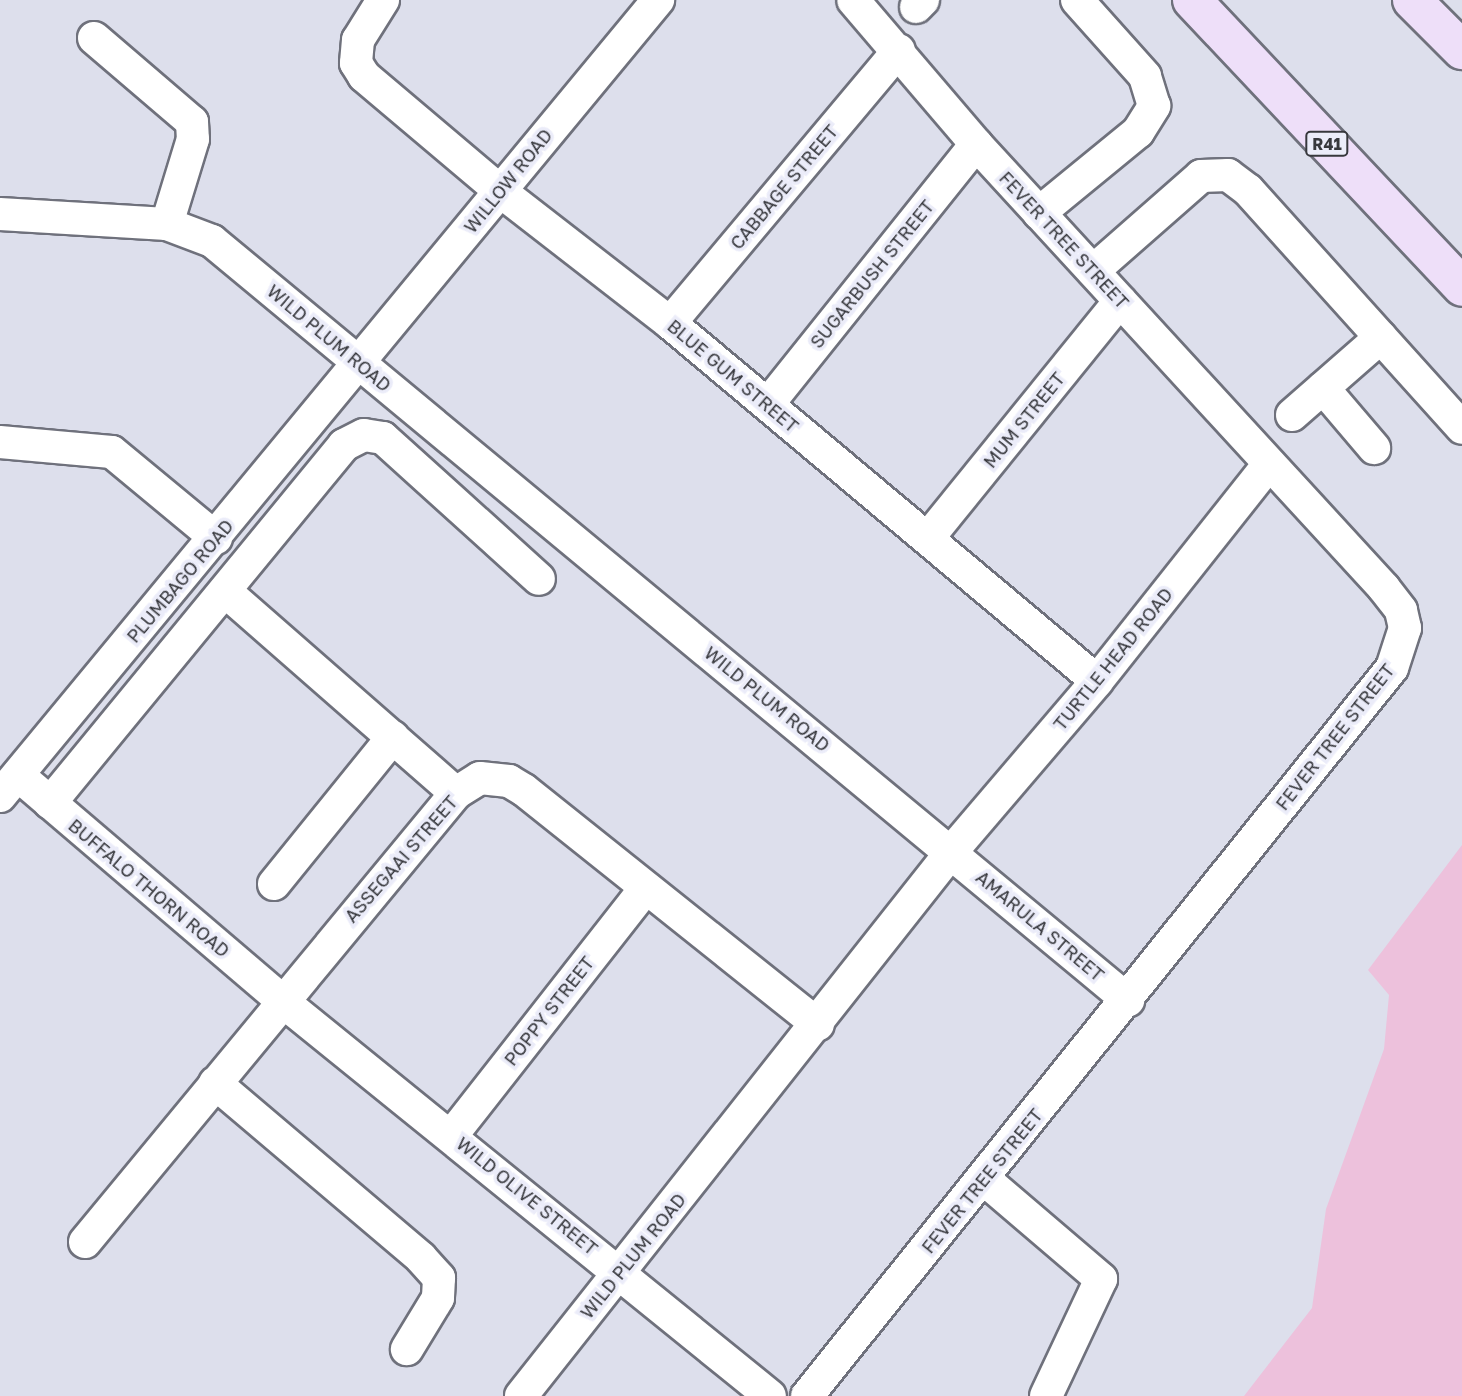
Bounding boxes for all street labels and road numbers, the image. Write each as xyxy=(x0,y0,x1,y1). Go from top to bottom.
street label: CABBAGE STREET xyxy=(726,120,842,254)
street label: WILLOW ROAD xyxy=(459,125,557,237)
road number: R41 xyxy=(1304,132,1350,156)
street label: FEVER TREE STREET xyxy=(995,167,1133,313)
street label: SUGARBUSH STREET xyxy=(806,196,938,352)
street label: WILD PLUM ROAD xyxy=(263,280,395,396)
street label: BLUE GUM STREET xyxy=(663,315,803,437)
street label: MUM STREET xyxy=(979,368,1069,472)
street label: PLUMBAGO ROAD xyxy=(122,515,238,647)
street label: TURTLE HEAD ROAD xyxy=(1049,583,1177,735)
street label: WILD PLUM ROAD xyxy=(700,642,834,756)
street label: FEVER TREE STREET xyxy=(1271,660,1399,814)
street label: ASSEGAAI STREET xyxy=(340,791,462,927)
street label: BUFFALO THORN ROAD xyxy=(64,814,234,962)
street label: AMARULA STREET xyxy=(972,866,1108,986)
street label: POPPY STREET xyxy=(500,952,598,1070)
street label: FEVER TREE STREET xyxy=(917,1104,1047,1258)
street label: WILD OLIVE STREET xyxy=(452,1133,602,1259)
street label: WILD PLUM ROAD xyxy=(576,1189,690,1323)

